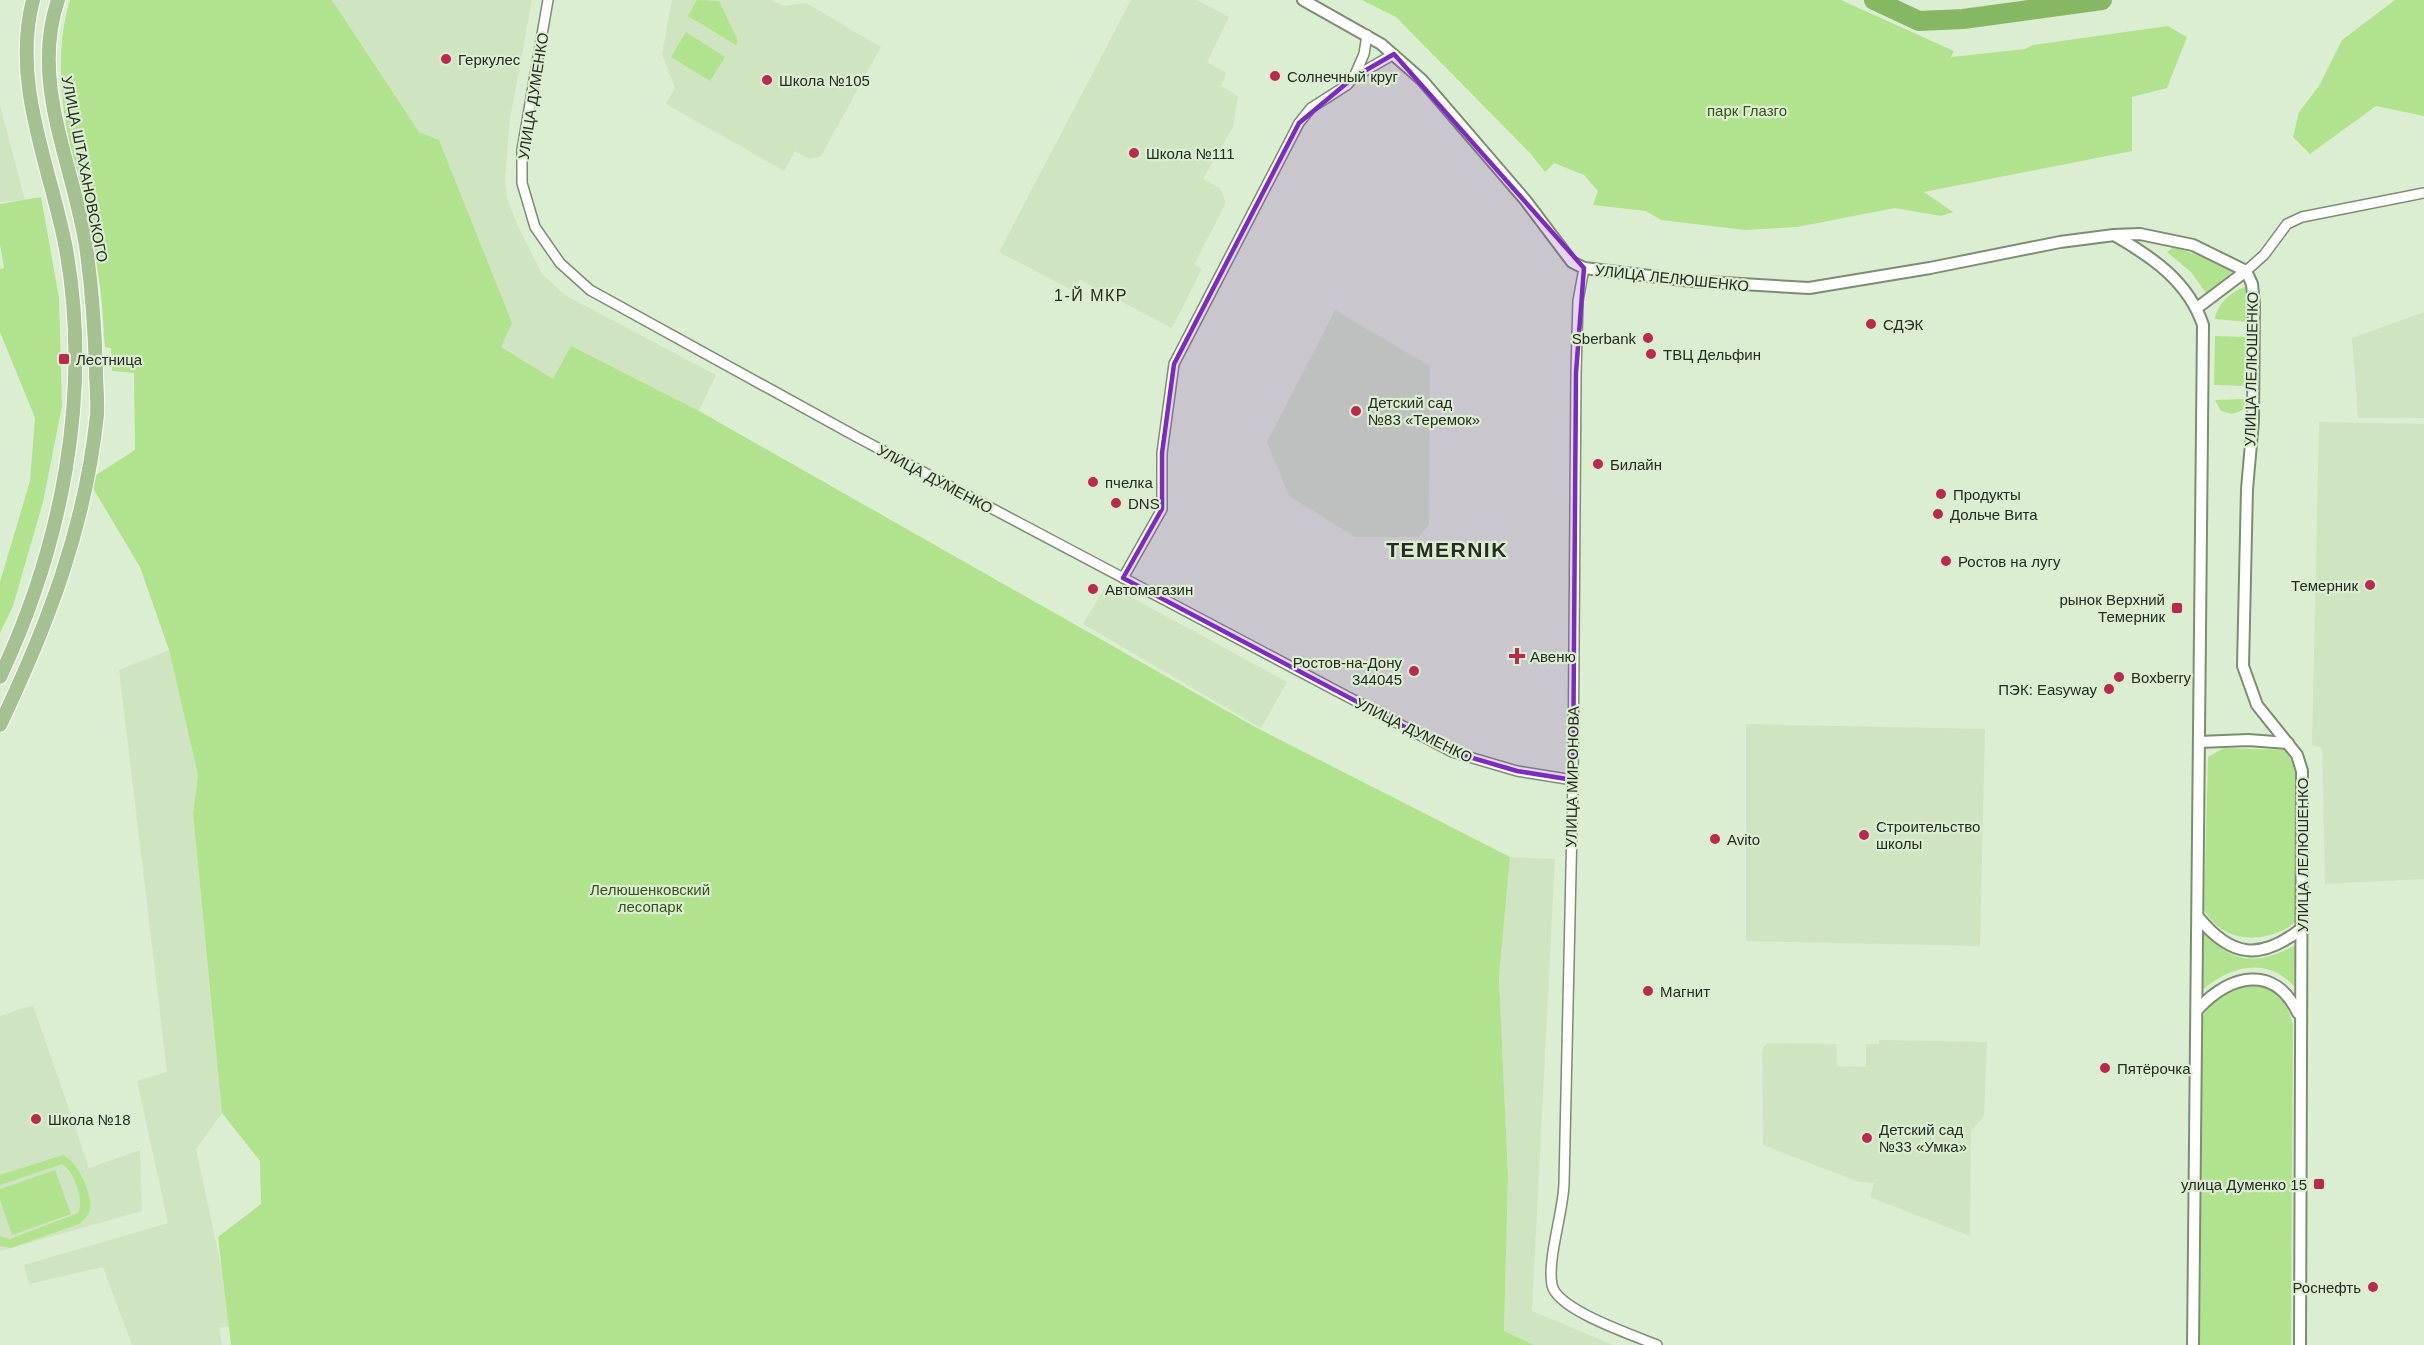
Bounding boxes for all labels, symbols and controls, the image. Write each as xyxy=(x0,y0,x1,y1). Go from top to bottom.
street label: УЛИЦА ДУМЕНКО xyxy=(515,31,551,161)
place label: Геркулес xyxy=(458,51,521,68)
marker: Геркулес xyxy=(439,52,453,66)
place label: Солнечный круг xyxy=(1287,68,1398,85)
marker: Солнечный круг xyxy=(1268,69,1282,83)
place label: Школа №105 xyxy=(779,72,870,89)
marker: Школа №105 xyxy=(760,73,774,87)
street label: УЛИЦА ШТАХАНОВСКОГО xyxy=(59,74,111,264)
park label: парк Глазго xyxy=(1707,102,1787,119)
place label: Школа №111 xyxy=(1146,145,1235,162)
marker: Школа №111 xyxy=(1127,146,1141,160)
street label: УЛИЦА ЛЕЛЮШЕНКО xyxy=(1594,261,1750,295)
district label: 1-Й МКР xyxy=(1054,286,1128,304)
street label: УЛИЦА ЛЕЛЮШЕНКО xyxy=(2241,292,2261,446)
place label: СДЭК xyxy=(1883,316,1923,333)
marker: СДЭК xyxy=(1864,317,1878,331)
place label: Sberbank xyxy=(1572,330,1636,347)
marker: Sberbank xyxy=(1641,331,1655,345)
place label: ТВЦ Дельфин xyxy=(1663,346,1761,363)
marker: ТВЦ Дельфин xyxy=(1644,347,1658,361)
place label: Лестница xyxy=(76,351,143,368)
marker: Лестница xyxy=(57,352,71,366)
place label: Детский сад №83 «Теремок» xyxy=(1368,394,1480,428)
marker: Детский сад №83 «Теремок» xyxy=(1349,404,1363,418)
street label: УЛИЦА ДУМЕНКО xyxy=(874,441,996,517)
place label: Билайн xyxy=(1610,456,1662,473)
marker: Билайн xyxy=(1591,457,1605,471)
place label: пчелка xyxy=(1105,474,1153,491)
marker: пчелка xyxy=(1086,475,1100,489)
place label: Продукты xyxy=(1953,486,2021,503)
marker: Продукты xyxy=(1934,487,1948,501)
place label: DNS xyxy=(1128,495,1160,512)
marker: DNS xyxy=(1109,496,1123,510)
place label: Дольче Вита xyxy=(1950,506,2038,523)
marker: Дольче Вита xyxy=(1931,507,1945,521)
district label: TEMERNIK xyxy=(1386,538,1508,561)
place label: Ростов на лугу xyxy=(1958,553,2061,570)
marker: Ростов на лугу xyxy=(1939,554,1953,568)
place label: Темерник xyxy=(2291,577,2358,594)
marker: Темерник xyxy=(2363,578,2377,592)
place label: Автомагазин xyxy=(1105,581,1193,598)
marker: Автомагазин xyxy=(1086,582,1100,596)
place label: рынок Верхний Темерник xyxy=(2059,591,2165,625)
marker: рынок Верхний Темерник xyxy=(2170,601,2184,615)
marker: Авеню xyxy=(1508,647,1526,665)
place label: Авеню xyxy=(1530,648,1576,665)
place label: Ростов-на-Дону 344045 xyxy=(1293,654,1402,688)
marker: Ростов-на-Дону 344045 xyxy=(1407,664,1421,678)
place label: Boxberry xyxy=(2131,669,2192,686)
marker: Boxberry xyxy=(2112,670,2126,684)
place label: ПЭК: Easyway xyxy=(1998,681,2097,698)
marker: ПЭК: Easyway xyxy=(2102,682,2116,696)
street label: УЛИЦА ДУМЕНКО xyxy=(1353,694,1475,766)
street label: УЛИЦА МИРОНОВА xyxy=(1562,706,1582,848)
street label: УЛИЦА ЛЕЛЮШЕНКО xyxy=(2294,778,2311,932)
place label: Строительство школы xyxy=(1876,818,1980,852)
marker: Строительство школы xyxy=(1857,828,1871,842)
place label: Avito xyxy=(1727,831,1760,848)
marker: Avito xyxy=(1708,832,1722,846)
park label: Лелюшенковский лесопарк xyxy=(590,881,710,915)
place label: Магнит xyxy=(1660,983,1710,1000)
marker: Магнит xyxy=(1641,984,1655,998)
place label: Пятёрочка xyxy=(2117,1060,2191,1077)
marker: Пятёрочка xyxy=(2098,1061,2112,1075)
place label: Школа №18 xyxy=(48,1111,131,1128)
marker: Школа №18 xyxy=(29,1112,43,1126)
place label: Детский сад №33 «Умка» xyxy=(1879,1121,1967,1155)
marker: Детский сад №33 «Умка» xyxy=(1860,1131,1874,1145)
place label: улица Думенко 15 xyxy=(2181,1176,2307,1193)
marker: улица Думенко 15 xyxy=(2312,1177,2326,1191)
place label: Роснефть xyxy=(2292,1279,2361,1296)
marker: Роснефть xyxy=(2366,1280,2380,1294)

